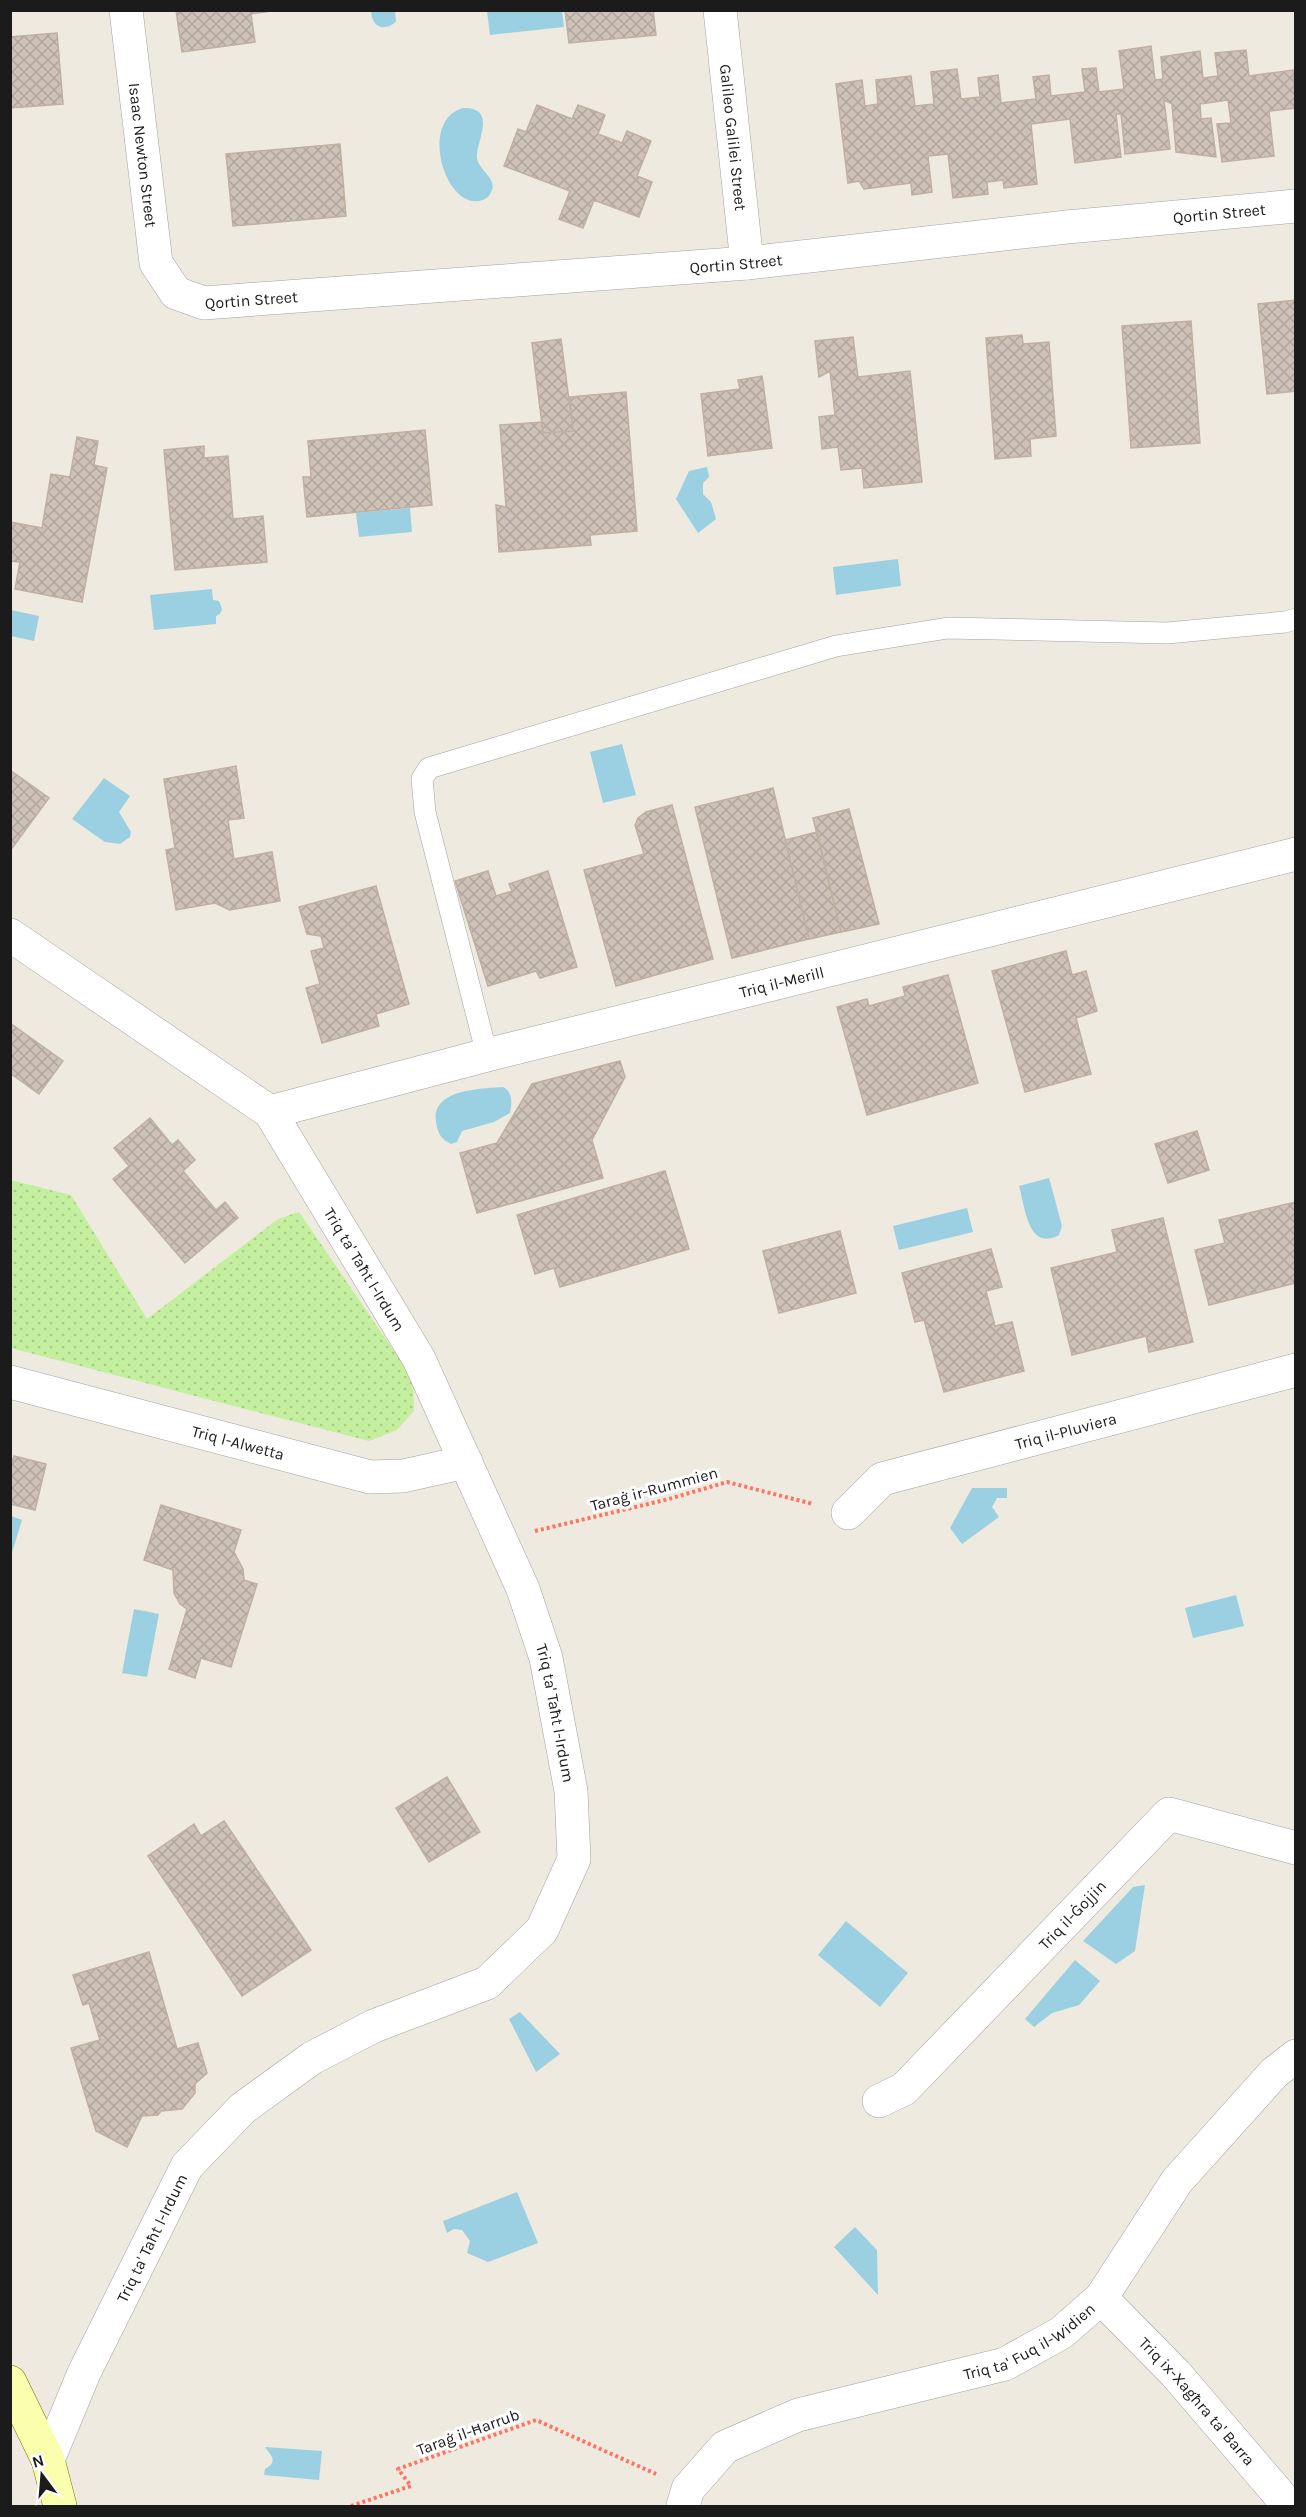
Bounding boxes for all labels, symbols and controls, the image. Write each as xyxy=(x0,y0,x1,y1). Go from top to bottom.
street label: Galileo Galilei Street xyxy=(716,63,751,212)
street label: Isaac Newton Street xyxy=(125,82,161,228)
street label: Qortin Street xyxy=(1172,199,1267,227)
street label: Qortin Street xyxy=(689,250,783,277)
street label: Qortin Street xyxy=(204,287,299,312)
street label: Triq il-Merill xyxy=(737,962,826,1001)
street label: Triq ta' Taħt l-Irdum xyxy=(320,1204,409,1334)
street label: Triq il-Pluviera xyxy=(1013,1408,1118,1453)
street label: Triq l-Alwetta xyxy=(190,1421,287,1464)
street label: Taraġ ir-Rummien xyxy=(588,1463,720,1515)
street label: Triq ta' Taħt l-Irdum xyxy=(532,1641,579,1784)
street label: Triq il-Ġojjin xyxy=(1034,1876,1110,1953)
street label: Triq ta' Taħt l-Irdum xyxy=(113,2171,191,2305)
street label: Triq ta' Fuq il-Widien xyxy=(961,2298,1099,2383)
street label: Triq ix-Xagħra ta' Barra xyxy=(1135,2333,1259,2469)
street label: Taraġ il-Ħarrub xyxy=(414,2405,522,2459)
north arrow xyxy=(12,2445,72,2505)
text: N xyxy=(30,2450,46,2472)

